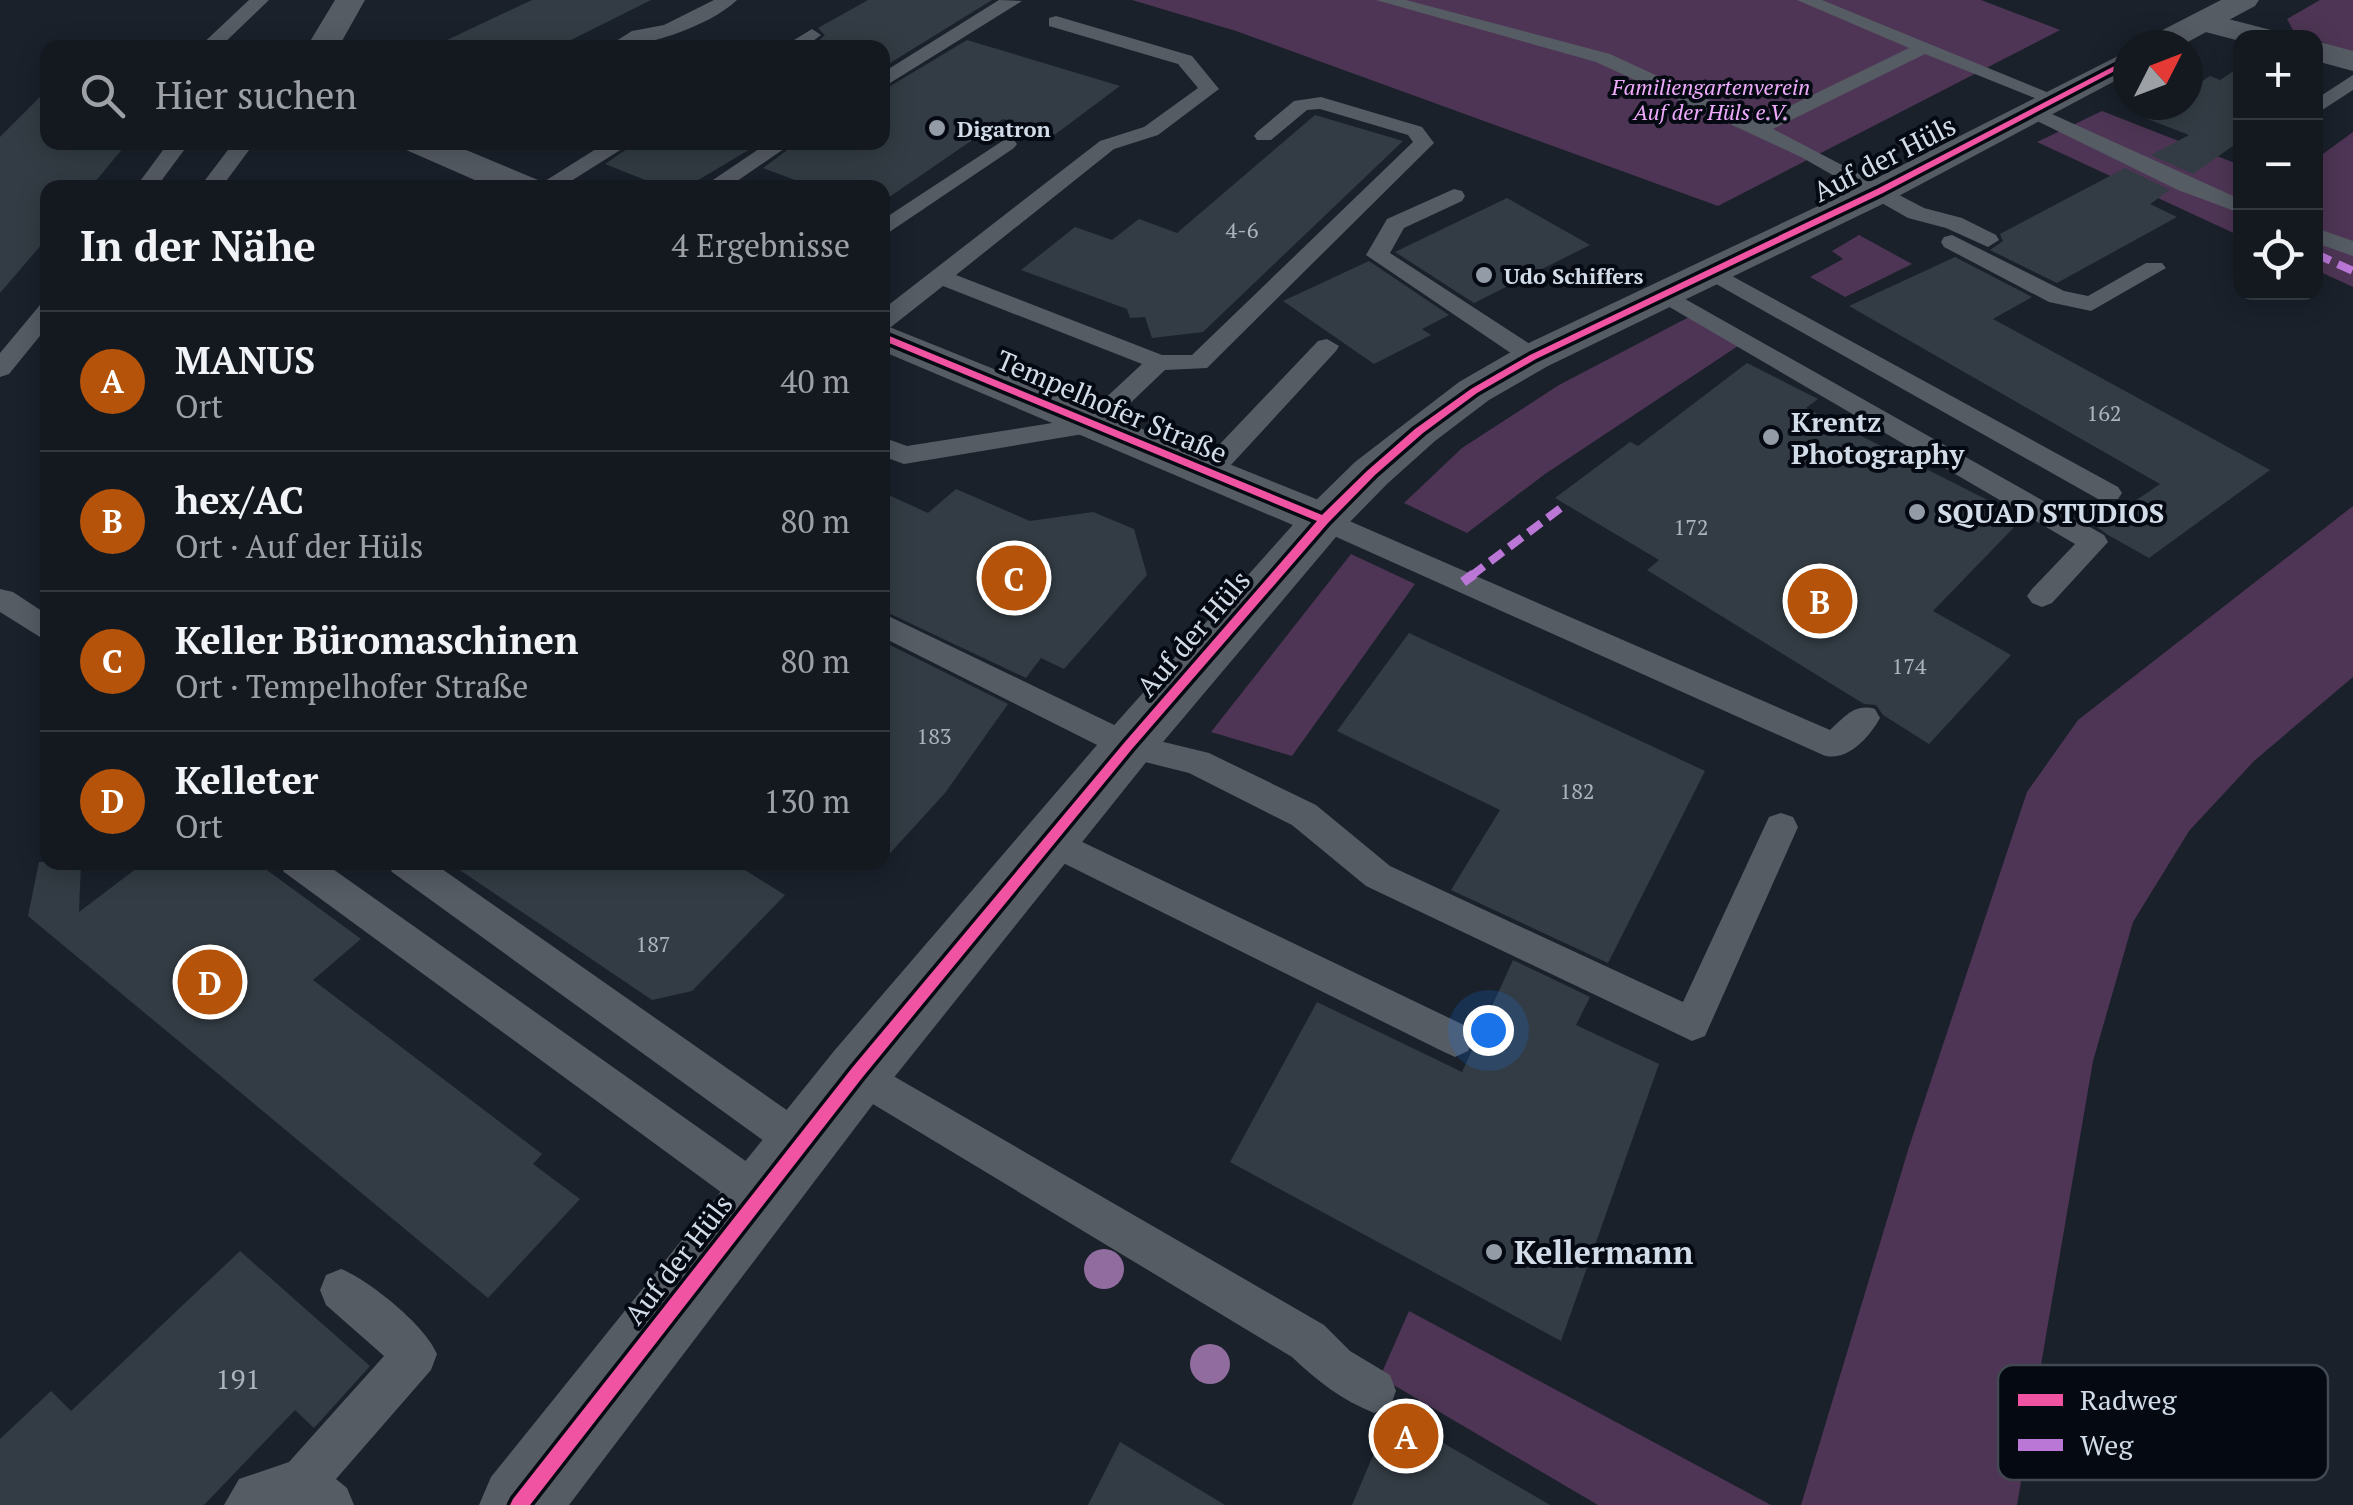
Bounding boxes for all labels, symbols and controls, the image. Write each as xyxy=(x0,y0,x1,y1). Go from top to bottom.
north arrow xyxy=(2113,30,2203,120)
map controls xyxy=(2233,30,2323,300)
button: + xyxy=(2233,30,2323,120)
search box xyxy=(40,40,890,150)
icon: search xyxy=(75,68,130,123)
text: Hier suchen xyxy=(155,70,357,120)
park label: Familiengartenverein Auf der Hüls e.V. xyxy=(1611,72,1810,126)
street label: Auf der Hüls xyxy=(1806,106,1962,210)
place label: Digatron xyxy=(957,114,1051,143)
marker: Digatron xyxy=(926,117,948,139)
button: − xyxy=(2233,120,2323,210)
button: locate xyxy=(2233,210,2323,300)
house number: 4-6 xyxy=(1226,215,1259,244)
text: In der Nähe xyxy=(80,217,316,273)
text: 4 Ergebnisse xyxy=(671,224,850,266)
place label: Udo Schiffers xyxy=(1504,261,1644,290)
marker: Udo Schiffers xyxy=(1473,264,1495,286)
text: MANUS xyxy=(175,335,315,385)
street label: Tempelhofer Straße xyxy=(991,341,1233,471)
text: A xyxy=(101,360,124,402)
text: 40 m xyxy=(780,360,850,402)
text: Ort xyxy=(175,385,223,427)
house number: 162 xyxy=(2086,398,2122,427)
place label: Krentz Photography xyxy=(1791,403,1966,472)
marker: Krentz Photography xyxy=(1760,426,1782,448)
text: hex/AC xyxy=(175,475,304,525)
place label: SQUAD STUDIOS xyxy=(1937,494,2164,531)
text: B xyxy=(102,500,123,542)
text: 80 m xyxy=(780,500,850,542)
marker: SQUAD STUDIOS xyxy=(1906,501,1928,523)
house number: 172 xyxy=(1673,512,1709,541)
text: Ort · Auf der Hüls xyxy=(175,525,423,567)
pin: C xyxy=(982,540,1046,616)
street label: Auf der Hüls xyxy=(1128,562,1258,704)
pin: B xyxy=(1788,564,1852,638)
text: Keller Büromaschinen xyxy=(175,615,578,665)
text: C xyxy=(102,640,123,682)
text: 80 m xyxy=(780,640,850,682)
house number: 174 xyxy=(1891,651,1927,680)
text: Ort · Tempelhofer Straße xyxy=(175,665,528,707)
house number: 183 xyxy=(916,721,952,750)
text: Kelleter xyxy=(175,755,318,805)
house number: 182 xyxy=(1559,776,1595,805)
text: D xyxy=(101,780,124,822)
text: 130 m xyxy=(763,780,850,822)
text: Ort xyxy=(175,805,223,847)
house number: 187 xyxy=(635,929,671,958)
pin: D xyxy=(178,944,242,1020)
your location xyxy=(1463,1005,1514,1056)
street label: Auf der Hüls xyxy=(615,1186,741,1332)
place label: Kellermann xyxy=(1514,1231,1694,1273)
marker: Kellermann xyxy=(1483,1241,1505,1263)
house number: 191 xyxy=(216,1360,260,1397)
legend xyxy=(1998,1365,2328,1480)
text: Radweg xyxy=(2080,1381,2178,1418)
pin: A xyxy=(1374,1398,1438,1474)
text: Weg xyxy=(2080,1426,2134,1463)

